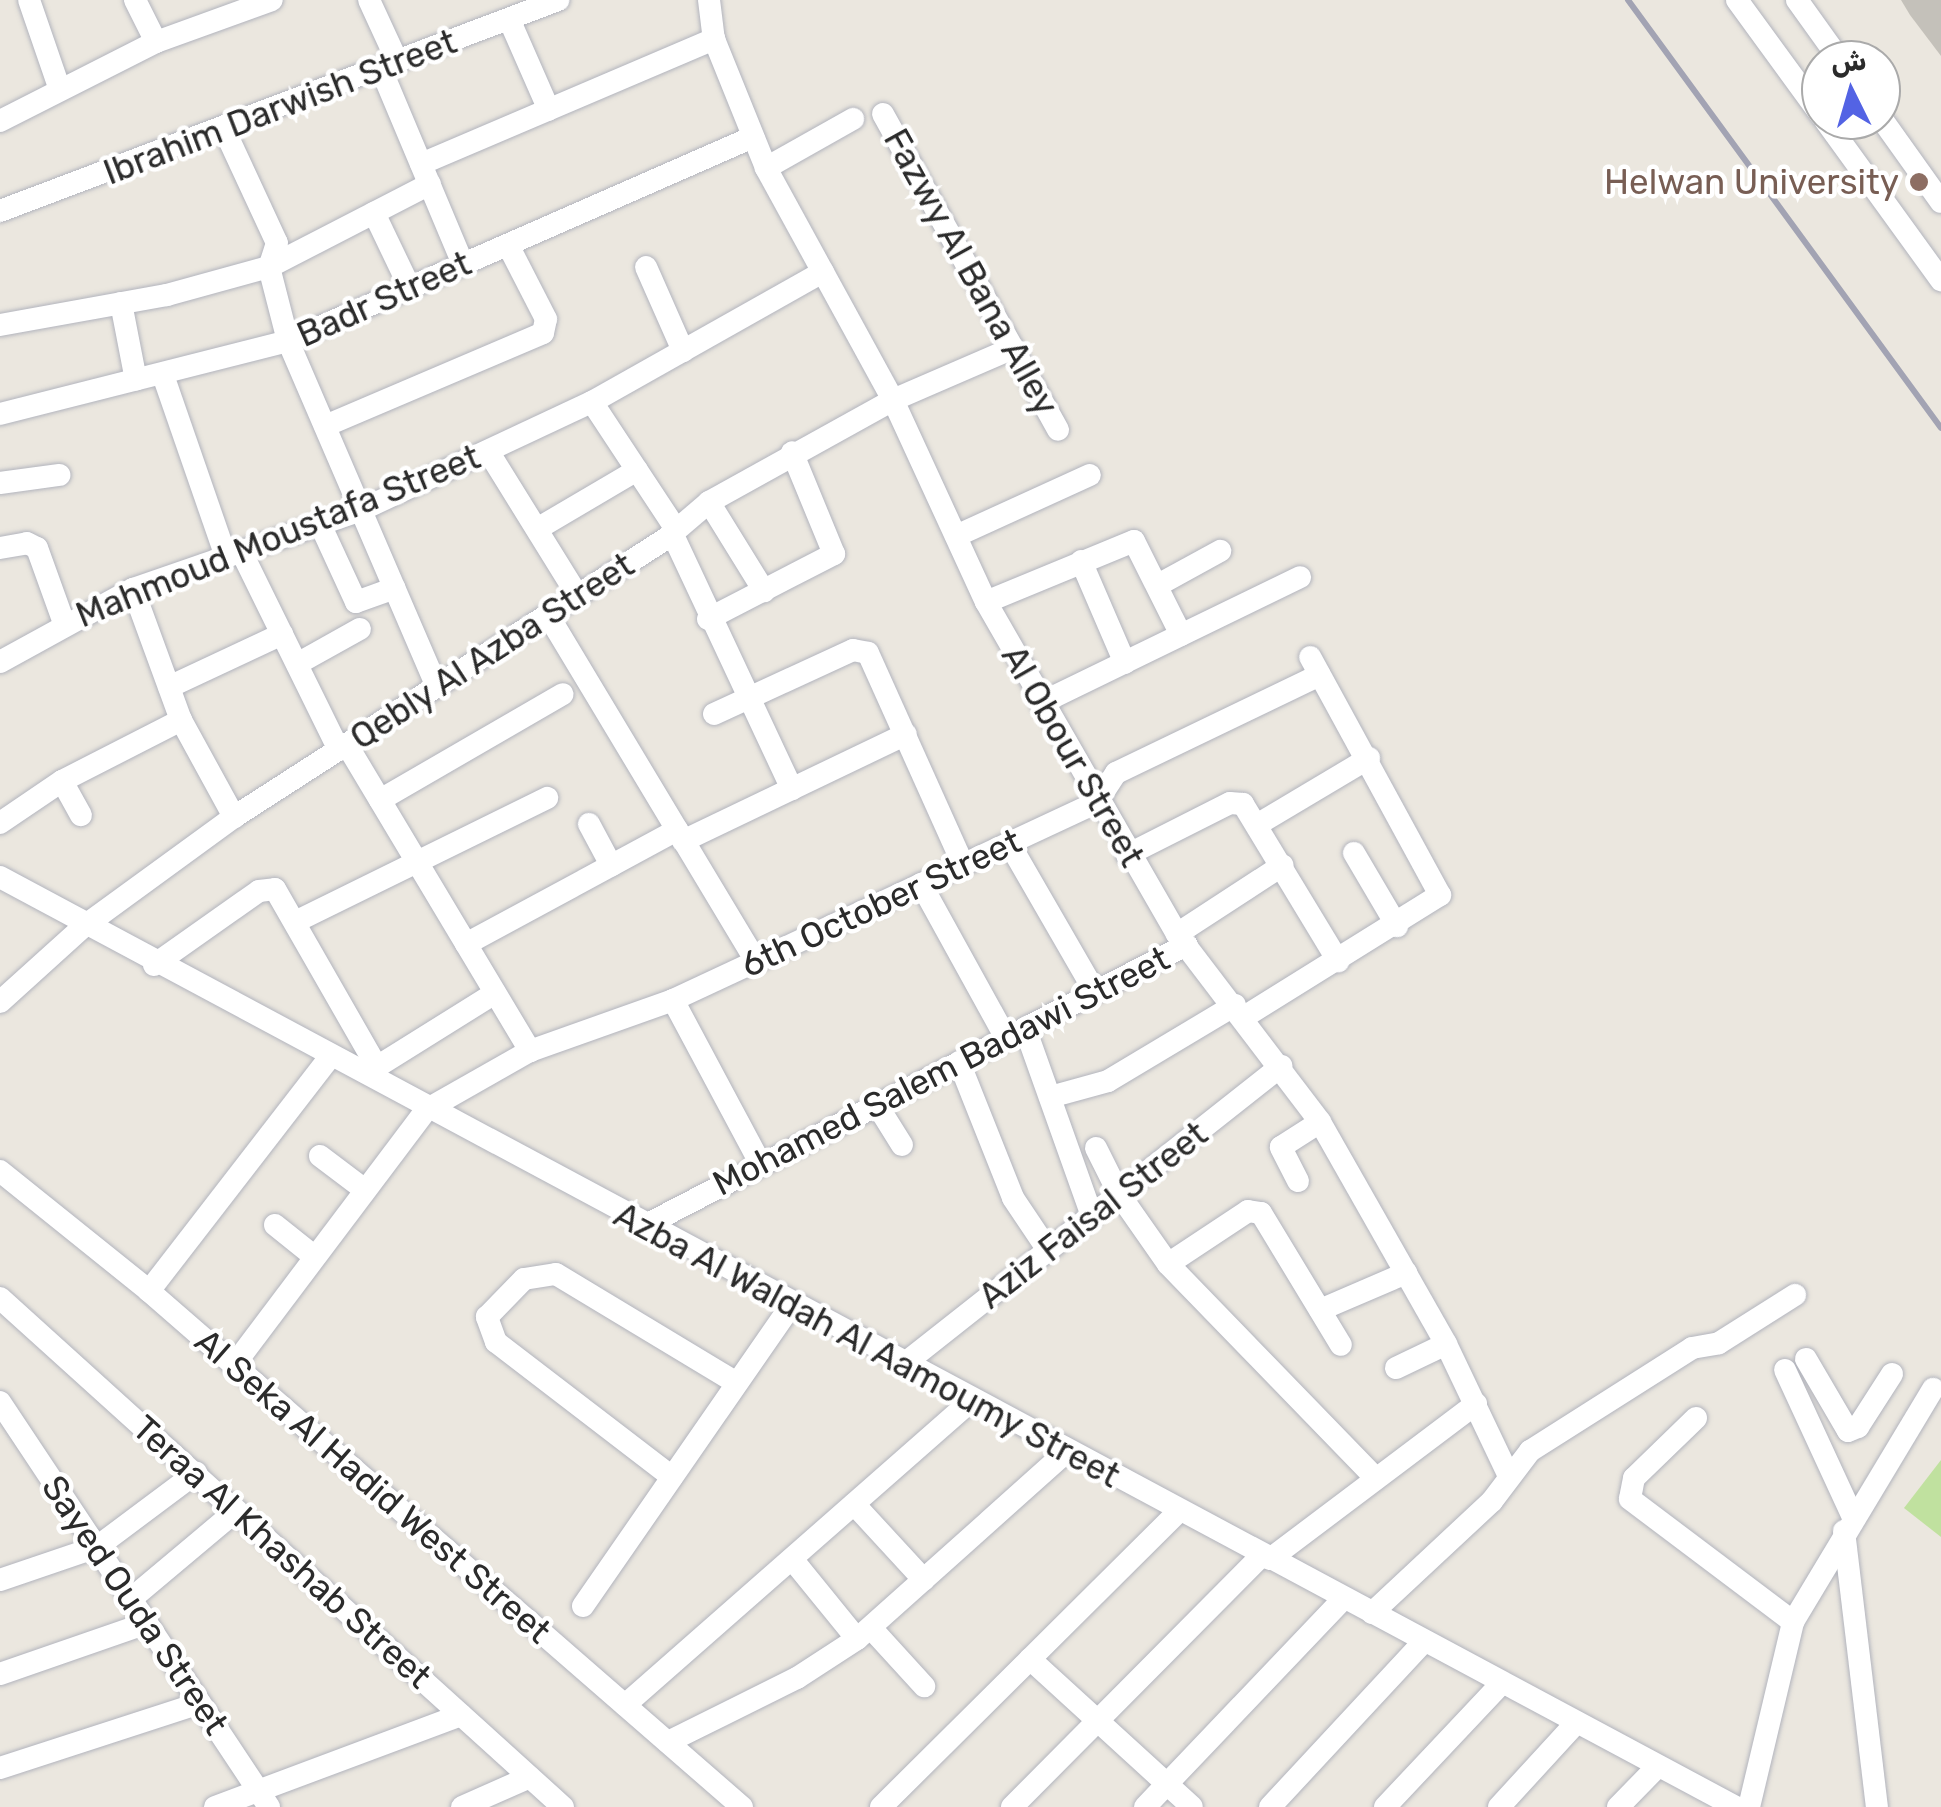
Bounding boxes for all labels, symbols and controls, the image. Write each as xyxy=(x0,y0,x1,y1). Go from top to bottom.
street label: Ibrahim Darwish Street xyxy=(98,20,462,194)
north arrow xyxy=(1801,40,1901,140)
text: ش xyxy=(1829,44,1868,80)
street label: Fazwy Al Bana Alley xyxy=(874,120,1068,424)
place label: Helwan University xyxy=(1604,161,1899,203)
marker: Helwan University xyxy=(1908,171,1930,193)
street label: Badr Street xyxy=(290,242,478,356)
street label: Mahmoud Moustafa Street xyxy=(70,436,486,636)
street label: Qebly Al Azba Street xyxy=(341,543,643,759)
street label: Al Obour Street xyxy=(992,638,1154,874)
street label: 6th October Street xyxy=(734,820,1028,986)
street label: Mohamed Salem Badawi Street xyxy=(706,937,1176,1205)
street label: Aziz Faisal Street xyxy=(970,1113,1216,1317)
street label: Azba Al Waldah Al Aamoumy Street xyxy=(605,1192,1129,1498)
street label: Al Seka Al Hadid West Street xyxy=(186,1320,560,1652)
street label: Teraa Al Khashab Street xyxy=(124,1407,440,1697)
street label: Sayed Ouda Street xyxy=(33,1468,237,1742)

